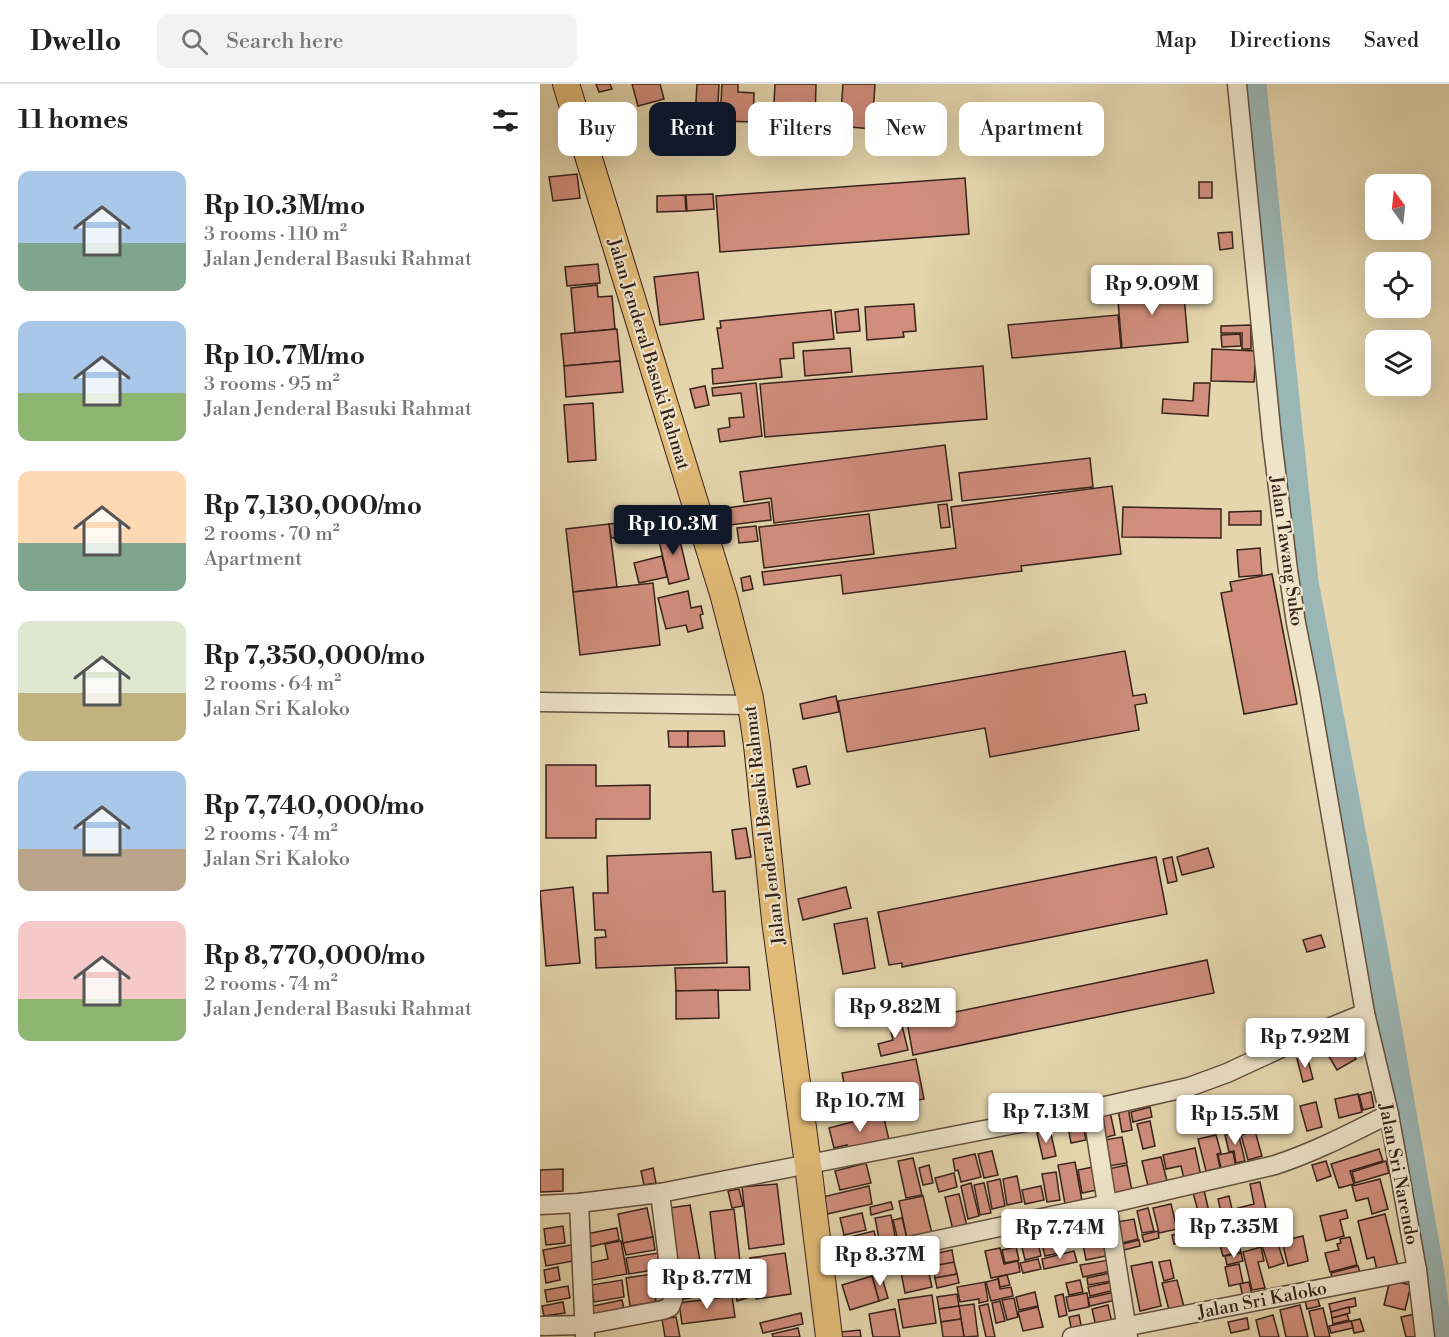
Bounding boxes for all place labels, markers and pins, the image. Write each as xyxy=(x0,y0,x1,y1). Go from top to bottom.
pin: Rp 9.09M xyxy=(1090,265,1214,316)
pin: Rp 10.3M xyxy=(611,505,735,556)
pin: Rp 9.82M xyxy=(833,988,957,1039)
pin: Rp 7.92M xyxy=(1243,1018,1367,1069)
pin: Rp 10.7M xyxy=(798,1082,922,1133)
pin: Rp 7.13M xyxy=(984,1093,1108,1144)
pin: Rp 15.5M xyxy=(1173,1095,1297,1146)
pin: Rp 7.35M xyxy=(1172,1208,1296,1259)
pin: Rp 7.74M xyxy=(998,1209,1122,1260)
pin: Rp 8.37M xyxy=(818,1236,942,1287)
pin: Rp 8.77M xyxy=(645,1259,769,1310)

